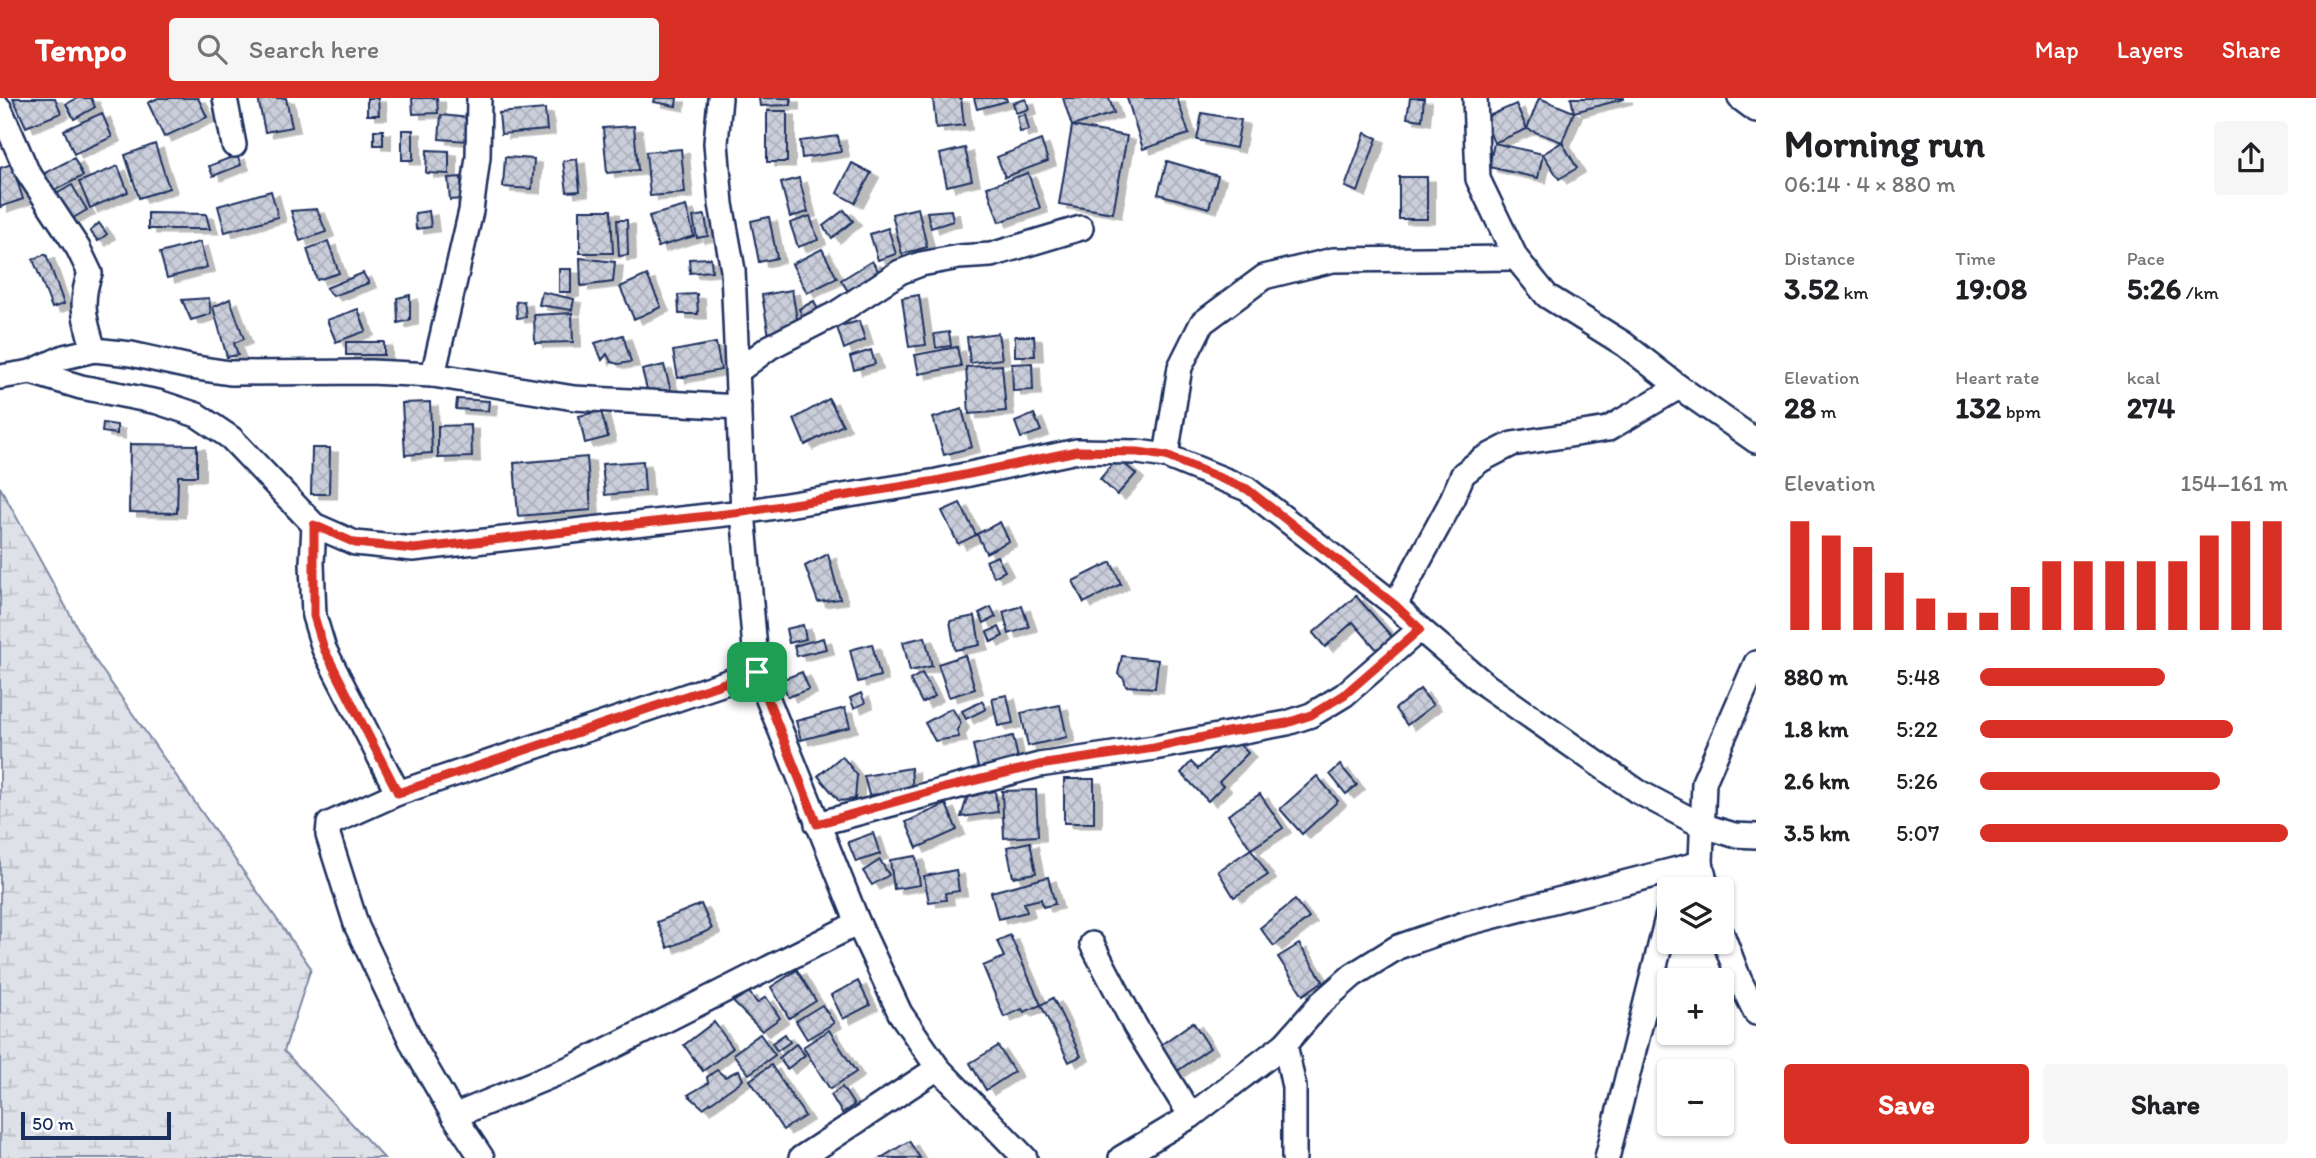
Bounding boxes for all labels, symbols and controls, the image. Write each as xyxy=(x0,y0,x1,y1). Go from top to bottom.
search box xyxy=(169,18,659,81)
text: Tempo xyxy=(35,30,127,69)
icon: search xyxy=(193,30,231,68)
text: Search here xyxy=(249,33,379,65)
text: Map xyxy=(2035,35,2079,64)
text: Layers xyxy=(2117,35,2184,64)
text: Share xyxy=(2222,35,2281,64)
text: Morning run xyxy=(1784,121,1985,167)
button: share xyxy=(2214,121,2288,195)
text: 06:14 · 4 × 880 m xyxy=(1784,170,1956,198)
text: Distance xyxy=(1784,247,1855,270)
text: Time xyxy=(1955,247,1996,270)
text: Pace xyxy=(2127,247,2165,270)
text: 3.52 xyxy=(1784,270,1839,307)
text: 19:08 xyxy=(1955,270,2027,307)
text: 5:26 xyxy=(2127,270,2181,307)
text: km xyxy=(1839,281,1869,304)
text: /km xyxy=(2181,281,2219,304)
text: Elevation xyxy=(1784,366,1860,389)
text: Heart rate xyxy=(1955,366,2039,389)
text: kcal xyxy=(2127,366,2160,389)
text: 28 xyxy=(1784,389,1816,426)
text: 132 xyxy=(1955,389,2001,426)
text: 274 xyxy=(2127,389,2175,426)
text: m xyxy=(1816,400,1837,423)
text: bpm xyxy=(2001,400,2041,423)
text: Elevation xyxy=(1784,469,1875,497)
text: 154–161 m xyxy=(2181,469,2288,497)
pin xyxy=(727,642,787,702)
icon: arrive xyxy=(738,653,776,691)
text: 880 m xyxy=(1784,663,1848,691)
text: 5:48 xyxy=(1896,663,1940,691)
text: 1.8 km xyxy=(1784,715,1849,743)
text: 5:22 xyxy=(1896,715,1938,743)
text: 2.6 km xyxy=(1784,767,1850,795)
text: 5:26 xyxy=(1896,767,1938,795)
text: 3.5 km xyxy=(1784,819,1850,847)
text: 5:07 xyxy=(1896,819,1939,847)
map controls xyxy=(1657,877,1734,1136)
button: layers xyxy=(1657,877,1734,954)
button: + xyxy=(1657,968,1734,1045)
button: − xyxy=(1657,1059,1734,1136)
button: Save xyxy=(1784,1064,2029,1144)
button: Share xyxy=(2043,1064,2288,1144)
scale bar xyxy=(21,1109,172,1141)
text: 50 m xyxy=(32,1112,74,1135)

